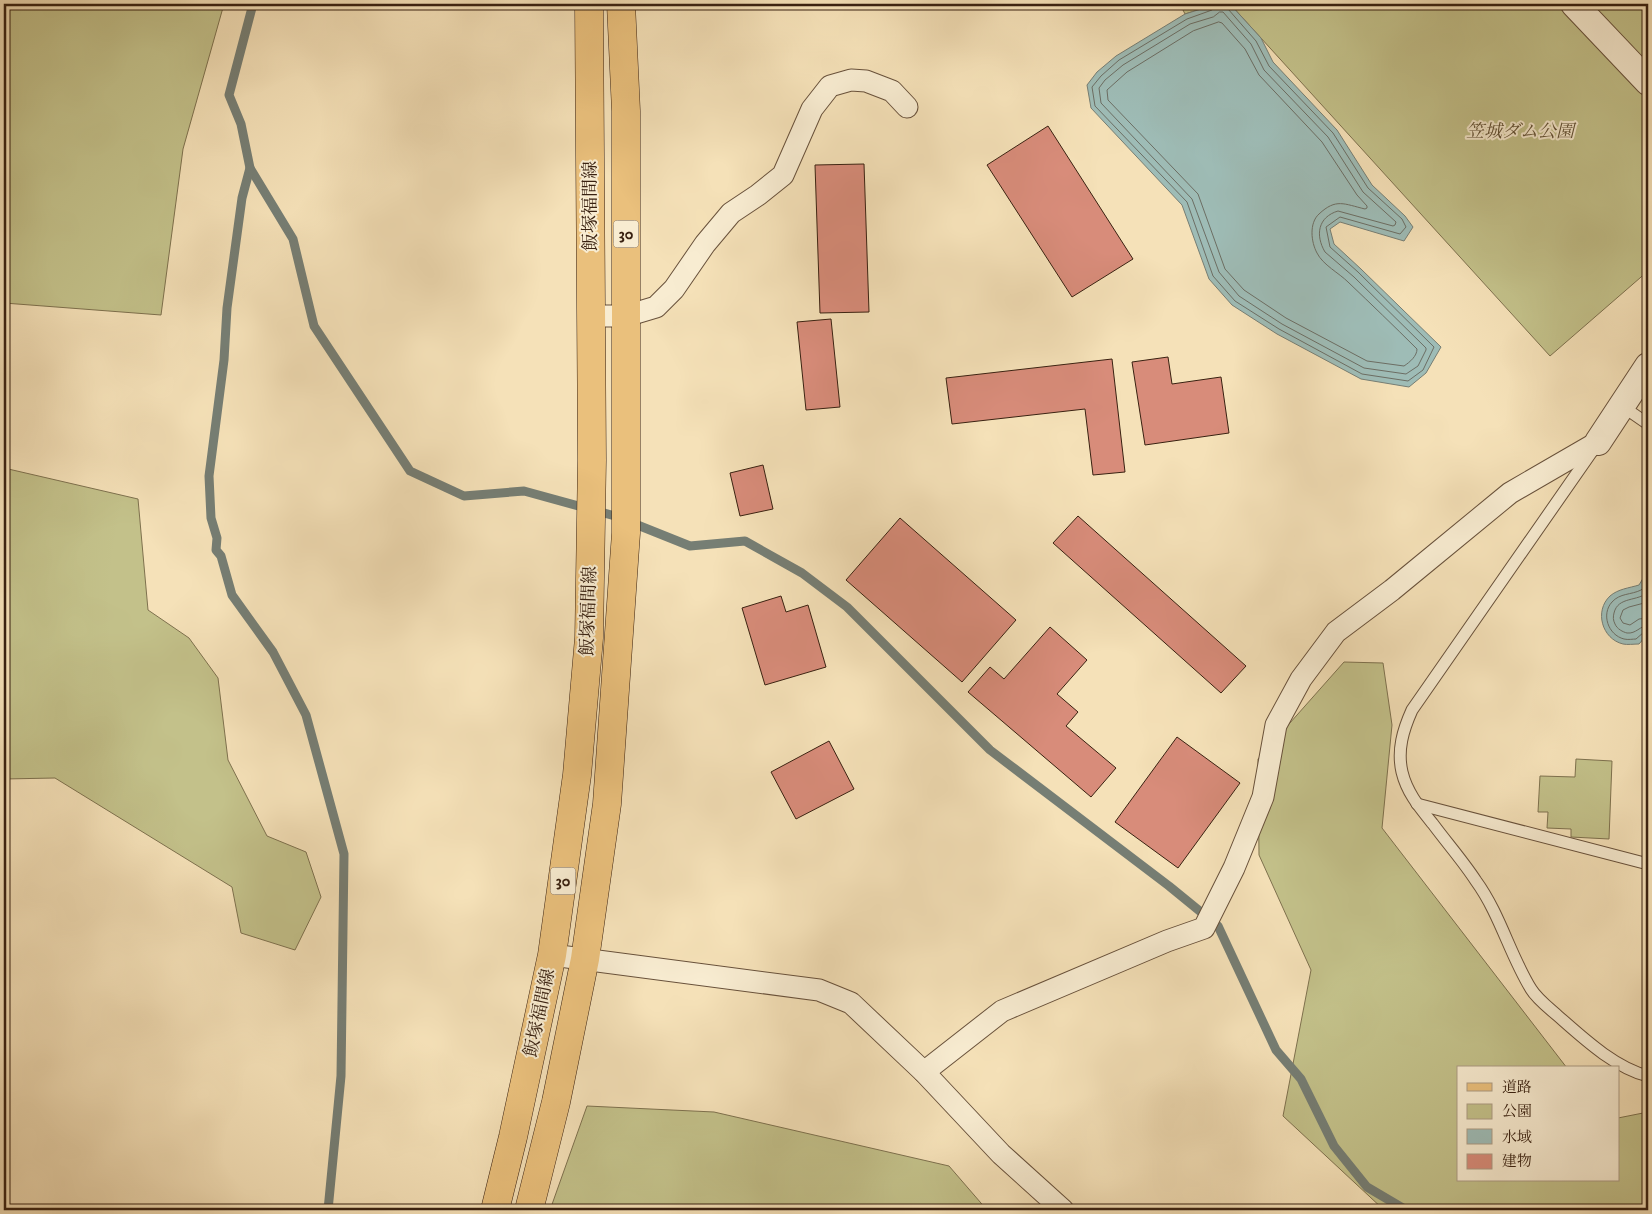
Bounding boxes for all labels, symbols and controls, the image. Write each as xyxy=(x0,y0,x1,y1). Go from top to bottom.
park label: 笠城ダム公園 xyxy=(1466,121,1577,143)
street label: 飯塚福間線 xyxy=(580,161,602,251)
road number: 30 xyxy=(614,220,638,248)
street label: 飯塚福間線 xyxy=(576,566,602,656)
road number: 30 xyxy=(550,868,576,894)
street label: 飯塚福間線 xyxy=(520,967,560,1059)
legend xyxy=(1457,1066,1620,1182)
text: 道路 xyxy=(1502,1078,1532,1097)
text: 公園 xyxy=(1502,1102,1532,1121)
text: 水域 xyxy=(1502,1128,1532,1147)
text: 建物 xyxy=(1502,1152,1532,1171)

